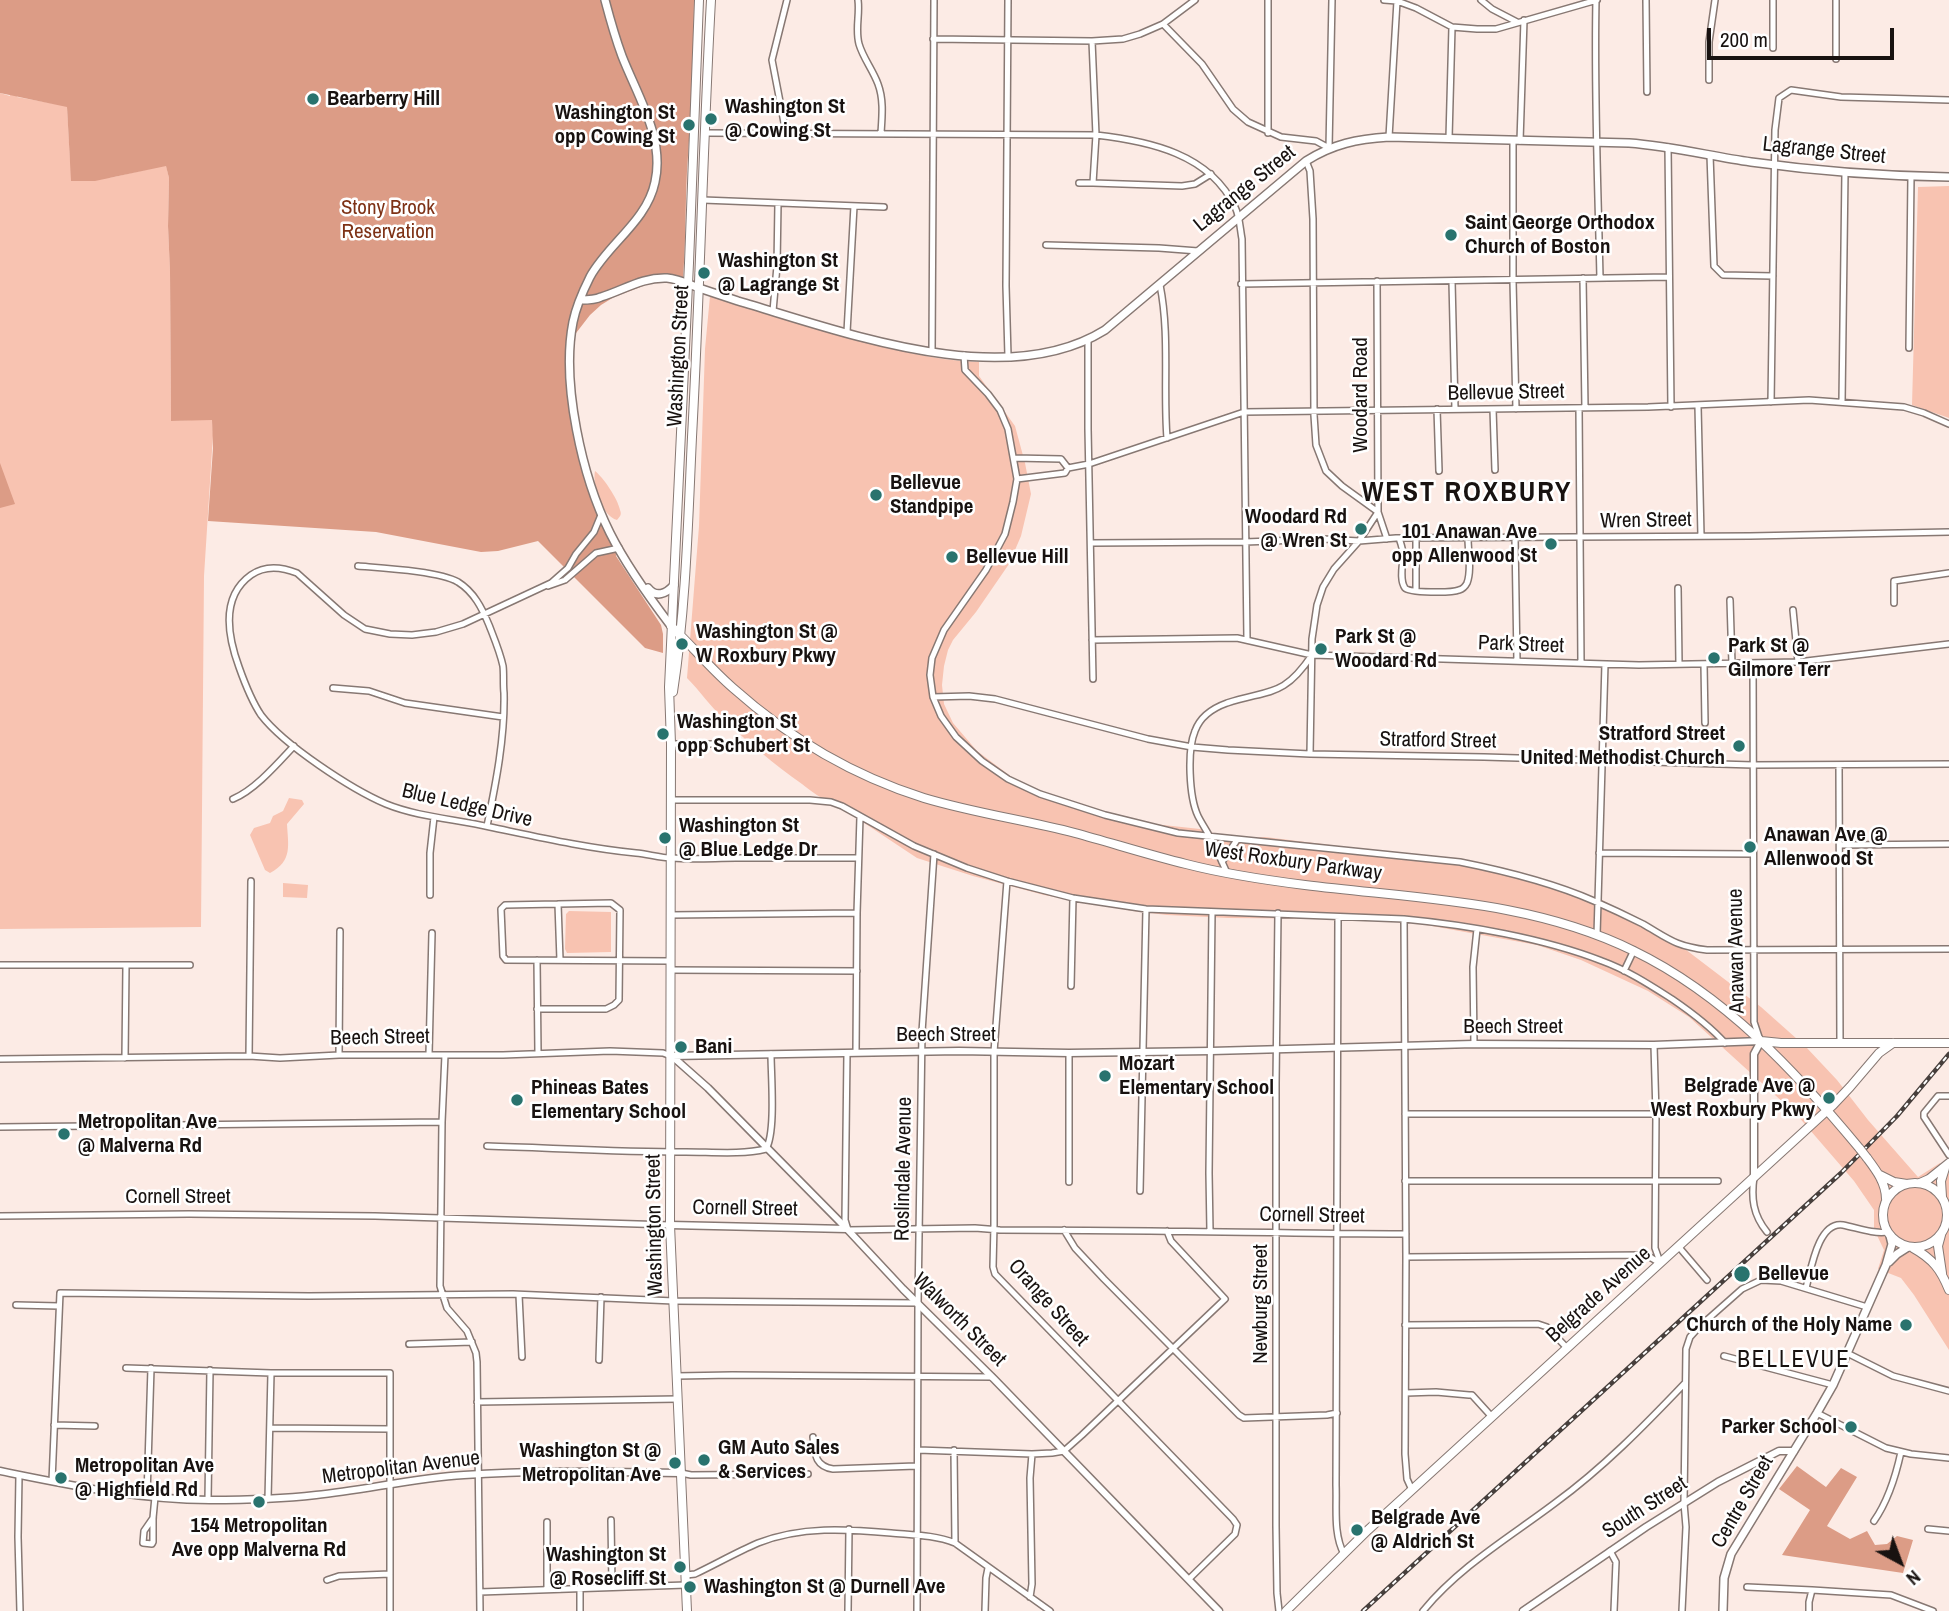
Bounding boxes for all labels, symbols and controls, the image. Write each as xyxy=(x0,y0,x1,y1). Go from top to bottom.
scale bar xyxy=(1711,14,1898,58)
text: 200 m xyxy=(1720,25,1768,54)
place label: Bearberry Hill xyxy=(327,86,440,112)
marker: Bearberry Hill xyxy=(305,91,321,107)
place label: Washington St @ Cowing St xyxy=(725,94,845,144)
place label: Washington St opp Cowing St xyxy=(554,100,675,150)
marker: Washington St @ Cowing St xyxy=(703,111,719,127)
marker: Washington St opp Cowing St xyxy=(681,117,697,133)
street label: Lagrange Street xyxy=(1761,132,1887,170)
street label: Lagrange Street xyxy=(1189,140,1301,238)
park label: Stony Brook Reservation xyxy=(341,195,435,245)
place label: Saint George Orthodox Church of Boston xyxy=(1465,210,1654,260)
marker: Saint George Orthodox Church of Boston xyxy=(1443,227,1459,243)
place label: Washington St @ Lagrange St xyxy=(718,248,839,298)
marker: Washington St @ Lagrange St xyxy=(696,265,712,281)
street label: Washington Street xyxy=(663,284,695,428)
street label: Woodard Road xyxy=(1348,337,1374,453)
street label: Bellevue Street xyxy=(1447,379,1565,407)
place label: Bellevue Standpipe xyxy=(890,470,973,520)
district label: WEST ROXBURY xyxy=(1363,476,1571,510)
marker: Bellevue Standpipe xyxy=(868,487,884,503)
place label: Woodard Rd @ Wren St xyxy=(1245,504,1347,554)
street label: Wren Street xyxy=(1600,508,1692,534)
place label: 101 Anawan Ave opp Allenwood St xyxy=(1392,519,1537,569)
marker: Woodard Rd @ Wren St xyxy=(1353,521,1369,537)
marker: 101 Anawan Ave opp Allenwood St xyxy=(1543,536,1559,552)
place label: Bellevue Hill xyxy=(966,544,1068,570)
marker: Bellevue Hill xyxy=(944,549,960,565)
place label: Washington St @ W Roxbury Pkwy xyxy=(696,619,837,669)
place label: Park St @ Woodard Rd xyxy=(1335,624,1437,674)
street label: Park Street xyxy=(1478,631,1564,659)
place label: Park St @ Gilmore Terr xyxy=(1728,633,1830,683)
marker: Washington St @ W Roxbury Pkwy xyxy=(674,636,690,652)
marker: Park St @ Woodard Rd xyxy=(1313,641,1329,657)
marker: Park St @ Gilmore Terr xyxy=(1706,650,1722,666)
place label: Washington St opp Schubert St xyxy=(677,709,810,759)
place label: Stratford Street United Methodist Church xyxy=(1520,721,1725,771)
marker: Washington St opp Schubert St xyxy=(655,726,671,742)
street label: Stratford Street xyxy=(1379,727,1497,755)
marker: Stratford Street United Methodist Church xyxy=(1731,738,1747,754)
street label: Blue Ledge Drive xyxy=(399,779,535,833)
place label: Washington St @ Blue Ledge Dr xyxy=(679,813,817,863)
place label: Anawan Ave @ Allenwood St xyxy=(1764,822,1887,872)
marker: Washington St @ Blue Ledge Dr xyxy=(657,830,673,846)
street label: West Roxbury Parkway xyxy=(1203,837,1383,887)
marker: Anawan Ave @ Allenwood St xyxy=(1742,839,1758,855)
street label: Anawan Avenue xyxy=(1723,888,1751,1014)
street label: Beech Street xyxy=(1463,1014,1563,1040)
street label: Beech Street xyxy=(896,1022,996,1048)
street label: Beech Street xyxy=(330,1025,430,1051)
place label: Bani xyxy=(695,1034,732,1060)
marker: Bani xyxy=(673,1039,689,1055)
place label: Mozart Elementary School xyxy=(1119,1051,1274,1101)
marker: Mozart Elementary School xyxy=(1097,1068,1113,1084)
place label: Belgrade Ave @ West Roxbury Pkwy xyxy=(1651,1073,1815,1123)
place label: Phineas Bates Elementary School xyxy=(531,1075,686,1125)
marker: Belgrade Ave @ West Roxbury Pkwy xyxy=(1821,1090,1837,1106)
marker: Phineas Bates Elementary School xyxy=(509,1092,525,1108)
street label: Roslindale Avenue xyxy=(890,1097,918,1241)
place label: Metropolitan Ave @ Malverna Rd xyxy=(78,1109,217,1159)
marker: Metropolitan Ave @ Malverna Rd xyxy=(56,1126,72,1142)
street label: Washington Street xyxy=(641,1154,669,1296)
street label: Cornell Street xyxy=(125,1184,231,1210)
street label: Cornell Street xyxy=(692,1195,798,1223)
street label: Cornell Street xyxy=(1259,1202,1365,1230)
street label: Belgrade Avenue xyxy=(1542,1242,1656,1348)
street label: Newburg Street xyxy=(1248,1244,1274,1364)
street label: Orange Street xyxy=(1002,1254,1094,1352)
place label: Bellevue xyxy=(1758,1261,1829,1287)
marker: Bellevue xyxy=(1732,1264,1752,1284)
street label: Walworth Street xyxy=(907,1268,1011,1372)
place label: Church of the Holy Name xyxy=(1686,1312,1892,1338)
marker: Church of the Holy Name xyxy=(1898,1317,1914,1333)
district label: BELLEVUE xyxy=(1738,1347,1850,1375)
place label: Parker School xyxy=(1721,1414,1837,1440)
marker: Parker School xyxy=(1843,1419,1859,1435)
place label: GM Auto Sales & Services xyxy=(718,1435,840,1485)
place label: Washington St @ Metropolitan Ave xyxy=(520,1438,661,1488)
street label: Metropolitan Avenue xyxy=(321,1446,481,1490)
street label: Centre Street xyxy=(1706,1451,1780,1553)
marker: GM Auto Sales & Services xyxy=(696,1452,712,1468)
place label: Metropolitan Ave @ Highfield Rd xyxy=(75,1453,214,1503)
marker: Washington St @ Metropolitan Ave xyxy=(667,1455,683,1471)
marker: Metropolitan Ave @ Highfield Rd xyxy=(53,1470,69,1486)
street label: South Street xyxy=(1598,1471,1692,1545)
marker: 154 Metropolitan Ave opp Malverna Rd xyxy=(251,1494,267,1510)
place label: Belgrade Ave @ Aldrich St xyxy=(1371,1505,1480,1555)
place label: 154 Metropolitan Ave opp Malverna Rd xyxy=(172,1513,346,1563)
marker: Belgrade Ave @ Aldrich St xyxy=(1349,1522,1365,1538)
north arrow xyxy=(1865,1527,1935,1597)
place label: Washington St @ Rosecliff St xyxy=(546,1542,666,1592)
marker: Washington St @ Rosecliff St xyxy=(672,1559,688,1575)
text: N xyxy=(1901,1564,1927,1591)
place label: Washington St @ Durnell Ave xyxy=(704,1574,945,1600)
marker: Washington St @ Durnell Ave xyxy=(682,1579,698,1595)

